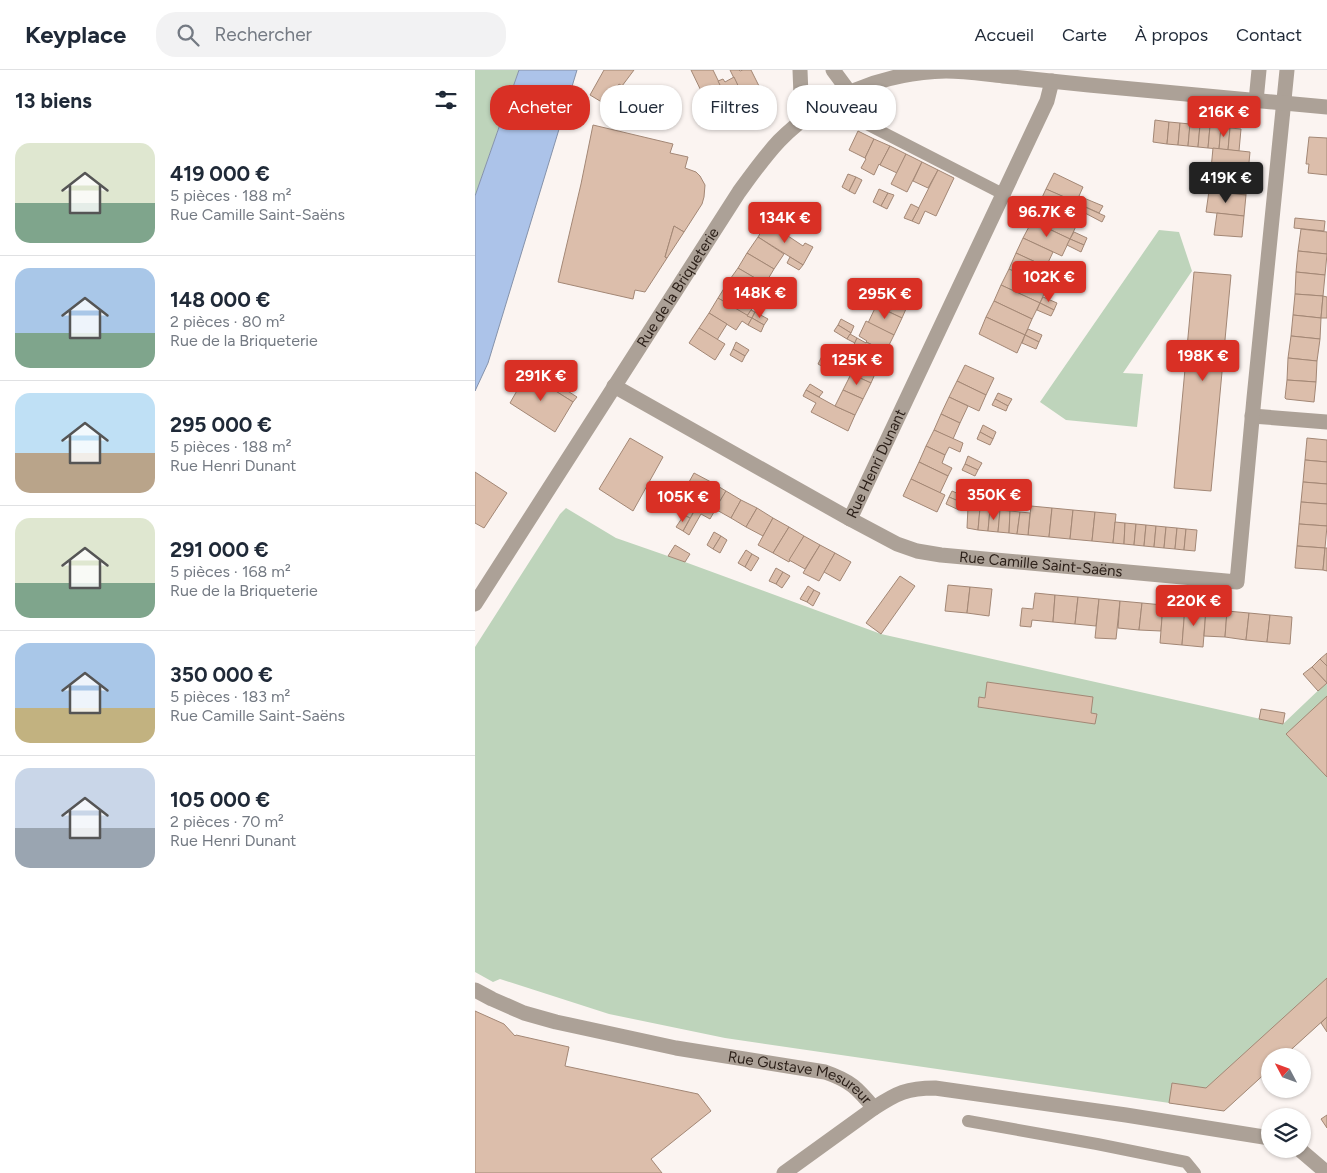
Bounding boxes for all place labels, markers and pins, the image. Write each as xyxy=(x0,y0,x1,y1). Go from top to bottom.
pin: 216K € xyxy=(1183,96,1265,138)
pin: 419K € xyxy=(1185,162,1267,204)
pin: 96.7K € xyxy=(1001,196,1093,238)
pin: 134K € xyxy=(744,202,826,244)
pin: 102K € xyxy=(1008,260,1090,303)
pin: 148K € xyxy=(719,276,801,319)
pin: 295K € xyxy=(844,278,926,320)
pin: 198K € xyxy=(1162,340,1244,382)
pin: 125K € xyxy=(816,344,898,386)
pin: 291K € xyxy=(500,360,582,402)
pin: 350K € xyxy=(953,478,1035,521)
pin: 105K € xyxy=(642,480,724,523)
pin: 220K € xyxy=(1153,584,1235,627)

